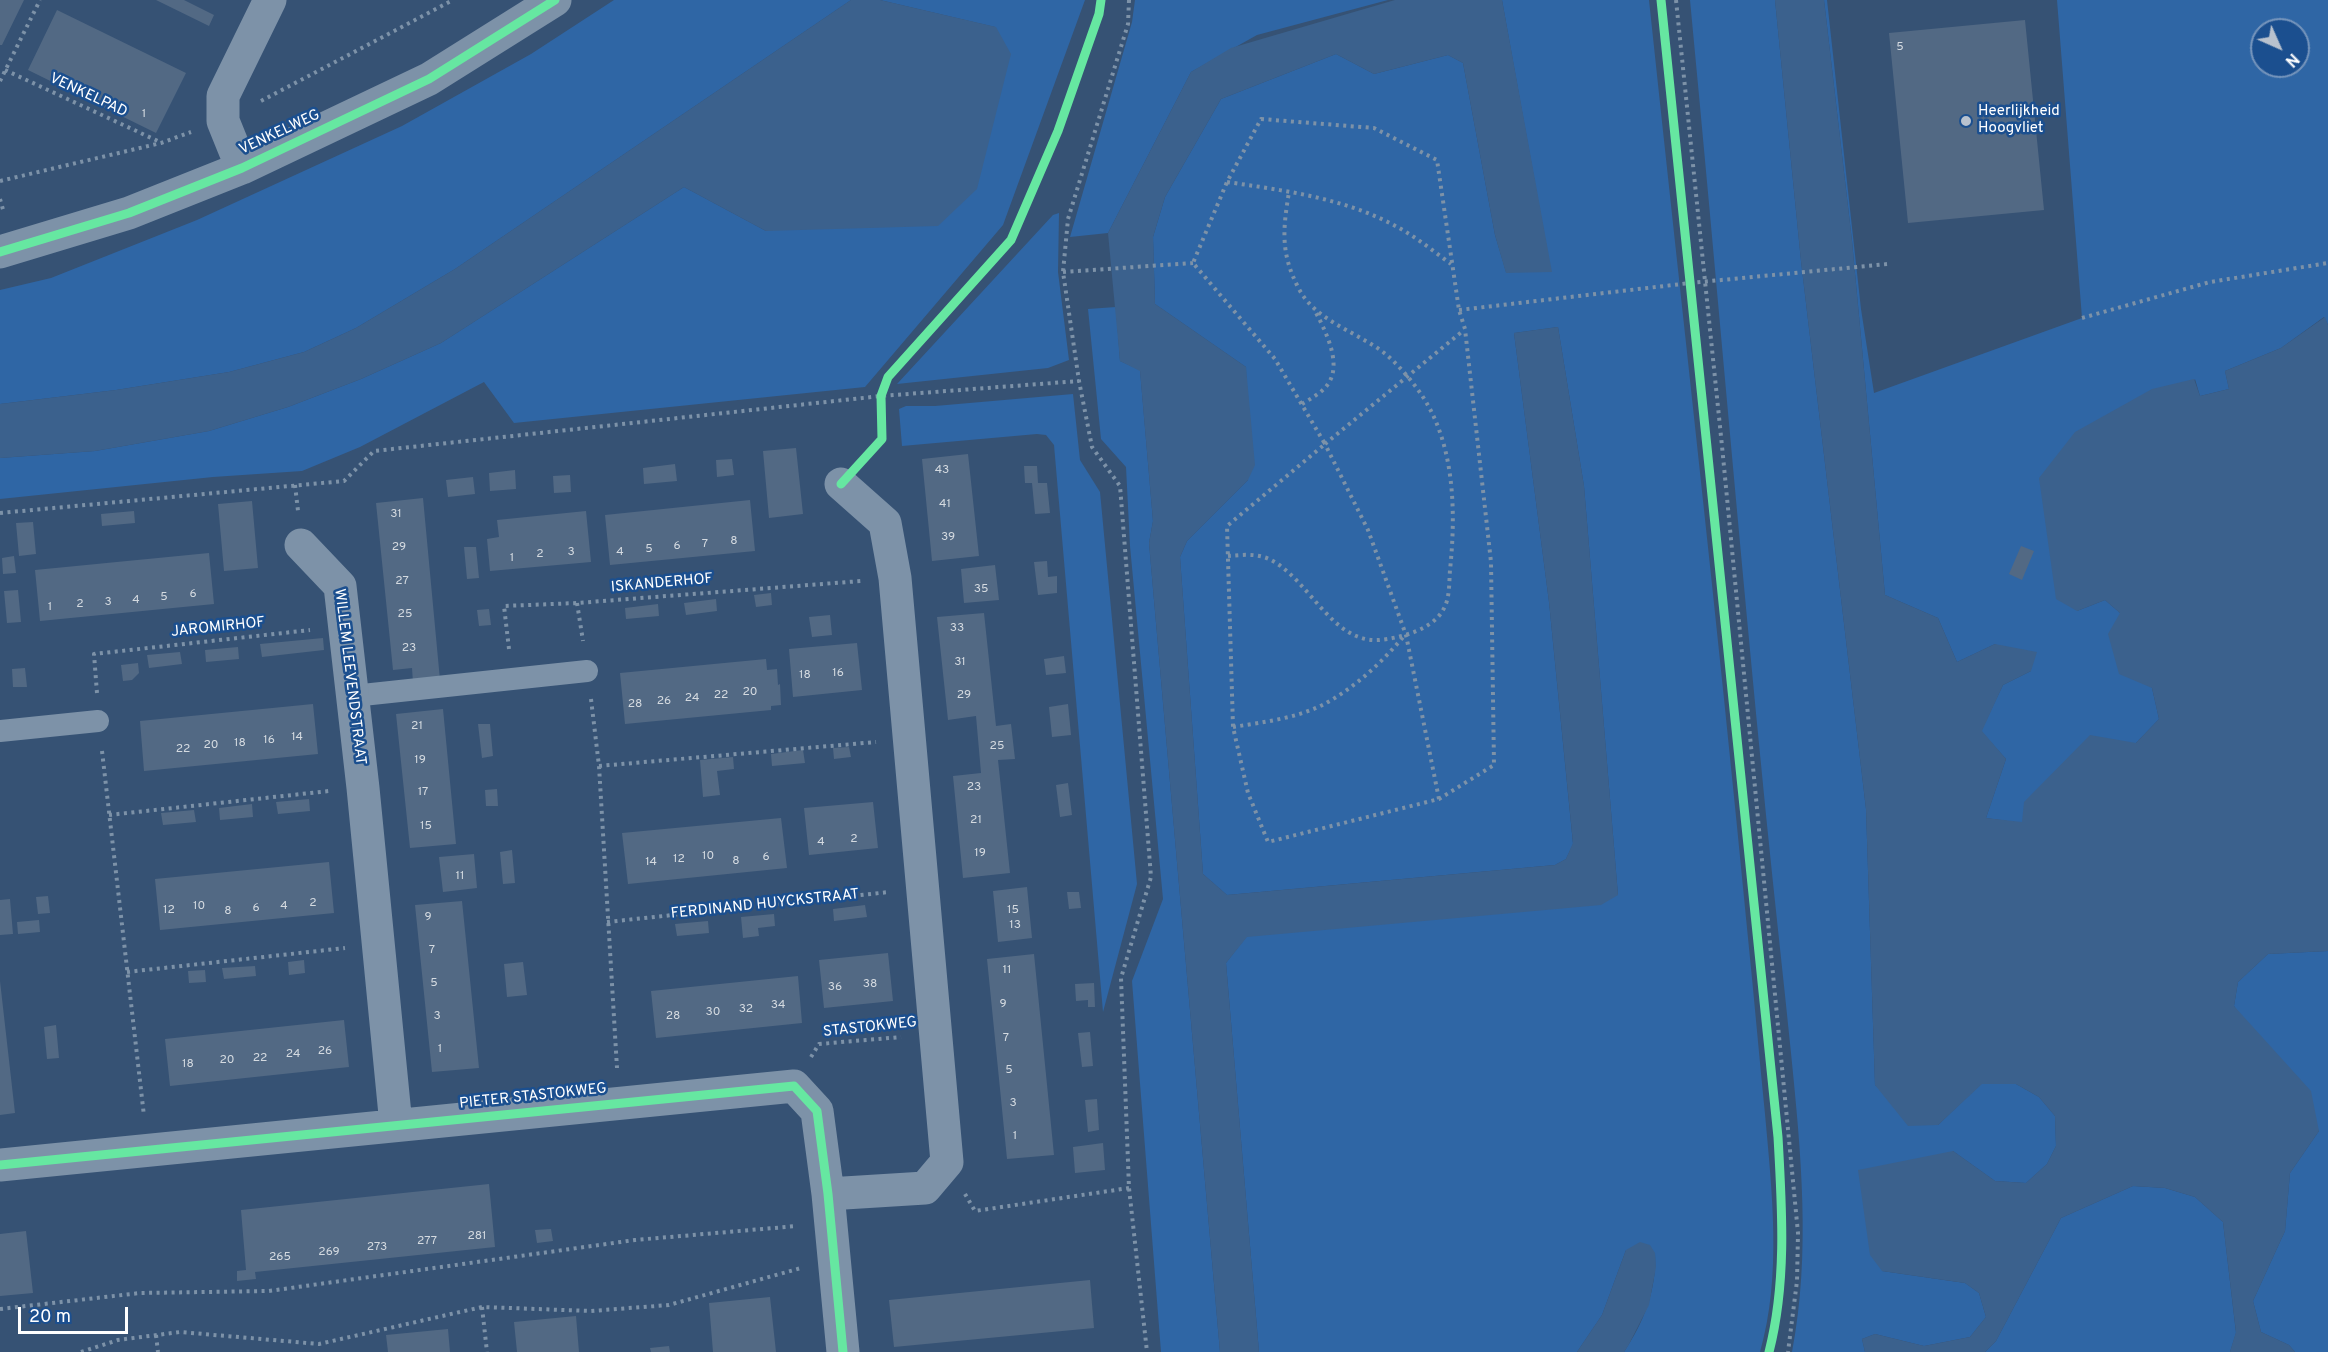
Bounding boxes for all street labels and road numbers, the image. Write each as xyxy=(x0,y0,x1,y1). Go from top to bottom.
street label: VENKELPAD xyxy=(46,70,130,122)
street label: VENKELWEG xyxy=(237,106,323,160)
street label: ISKANDERHOF xyxy=(610,571,714,597)
street label: WILLEM LEEVENDSTRAAT xyxy=(329,588,369,766)
street label: JAROMIRHOF xyxy=(170,614,266,642)
street label: FERDINAND HUYCKSTRAAT xyxy=(670,886,860,924)
street label: STASTOKWEG xyxy=(822,1014,918,1042)
street label: PIETER STASTOKWEG xyxy=(458,1080,608,1114)

